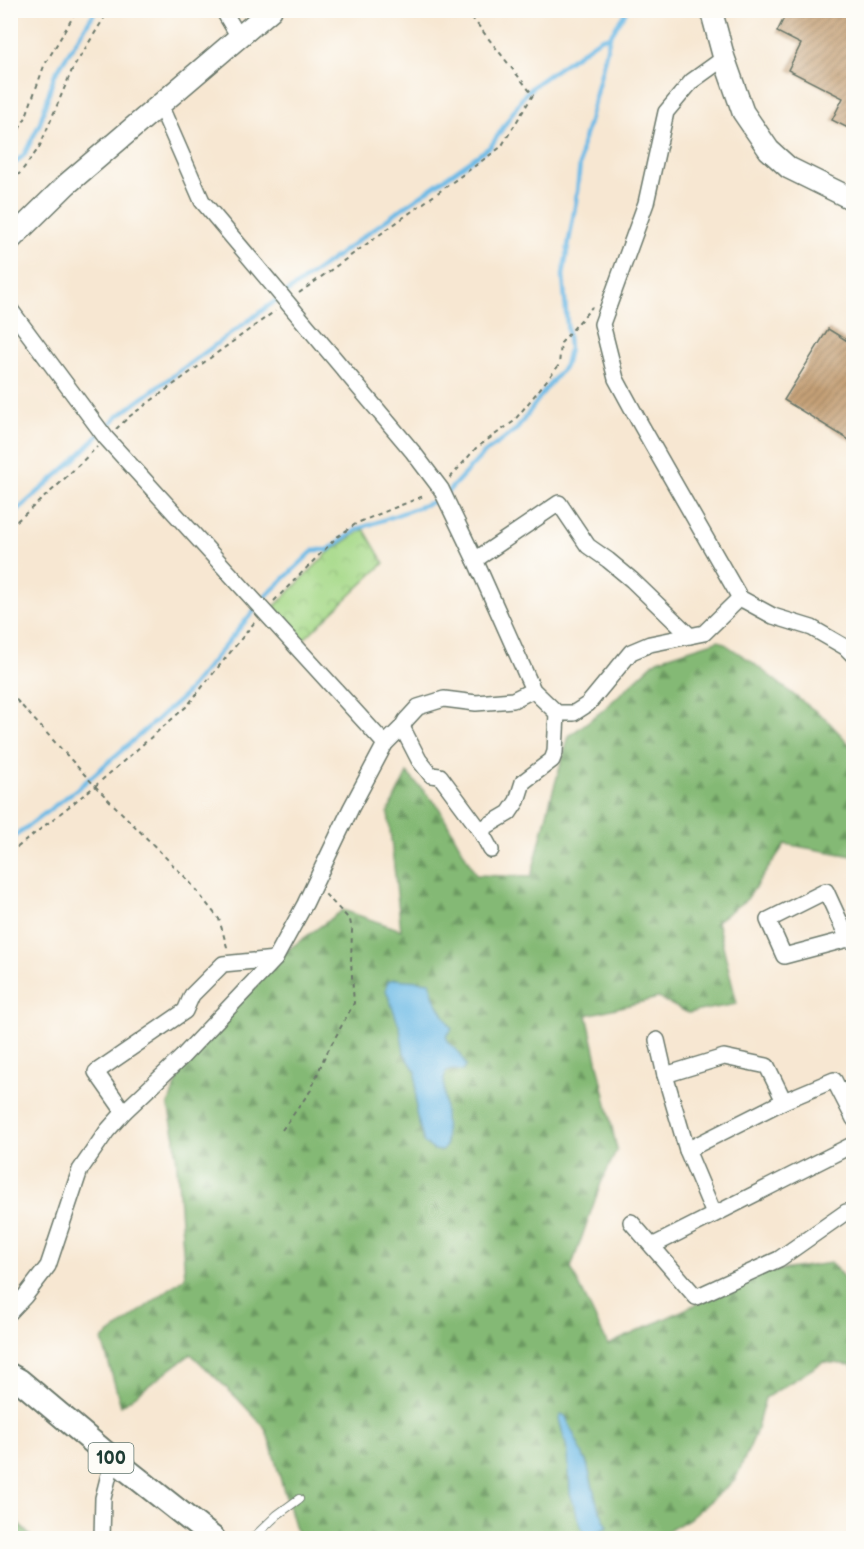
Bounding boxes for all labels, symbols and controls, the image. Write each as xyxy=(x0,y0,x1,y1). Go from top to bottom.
road number: 100 xyxy=(88,1443,134,1473)

